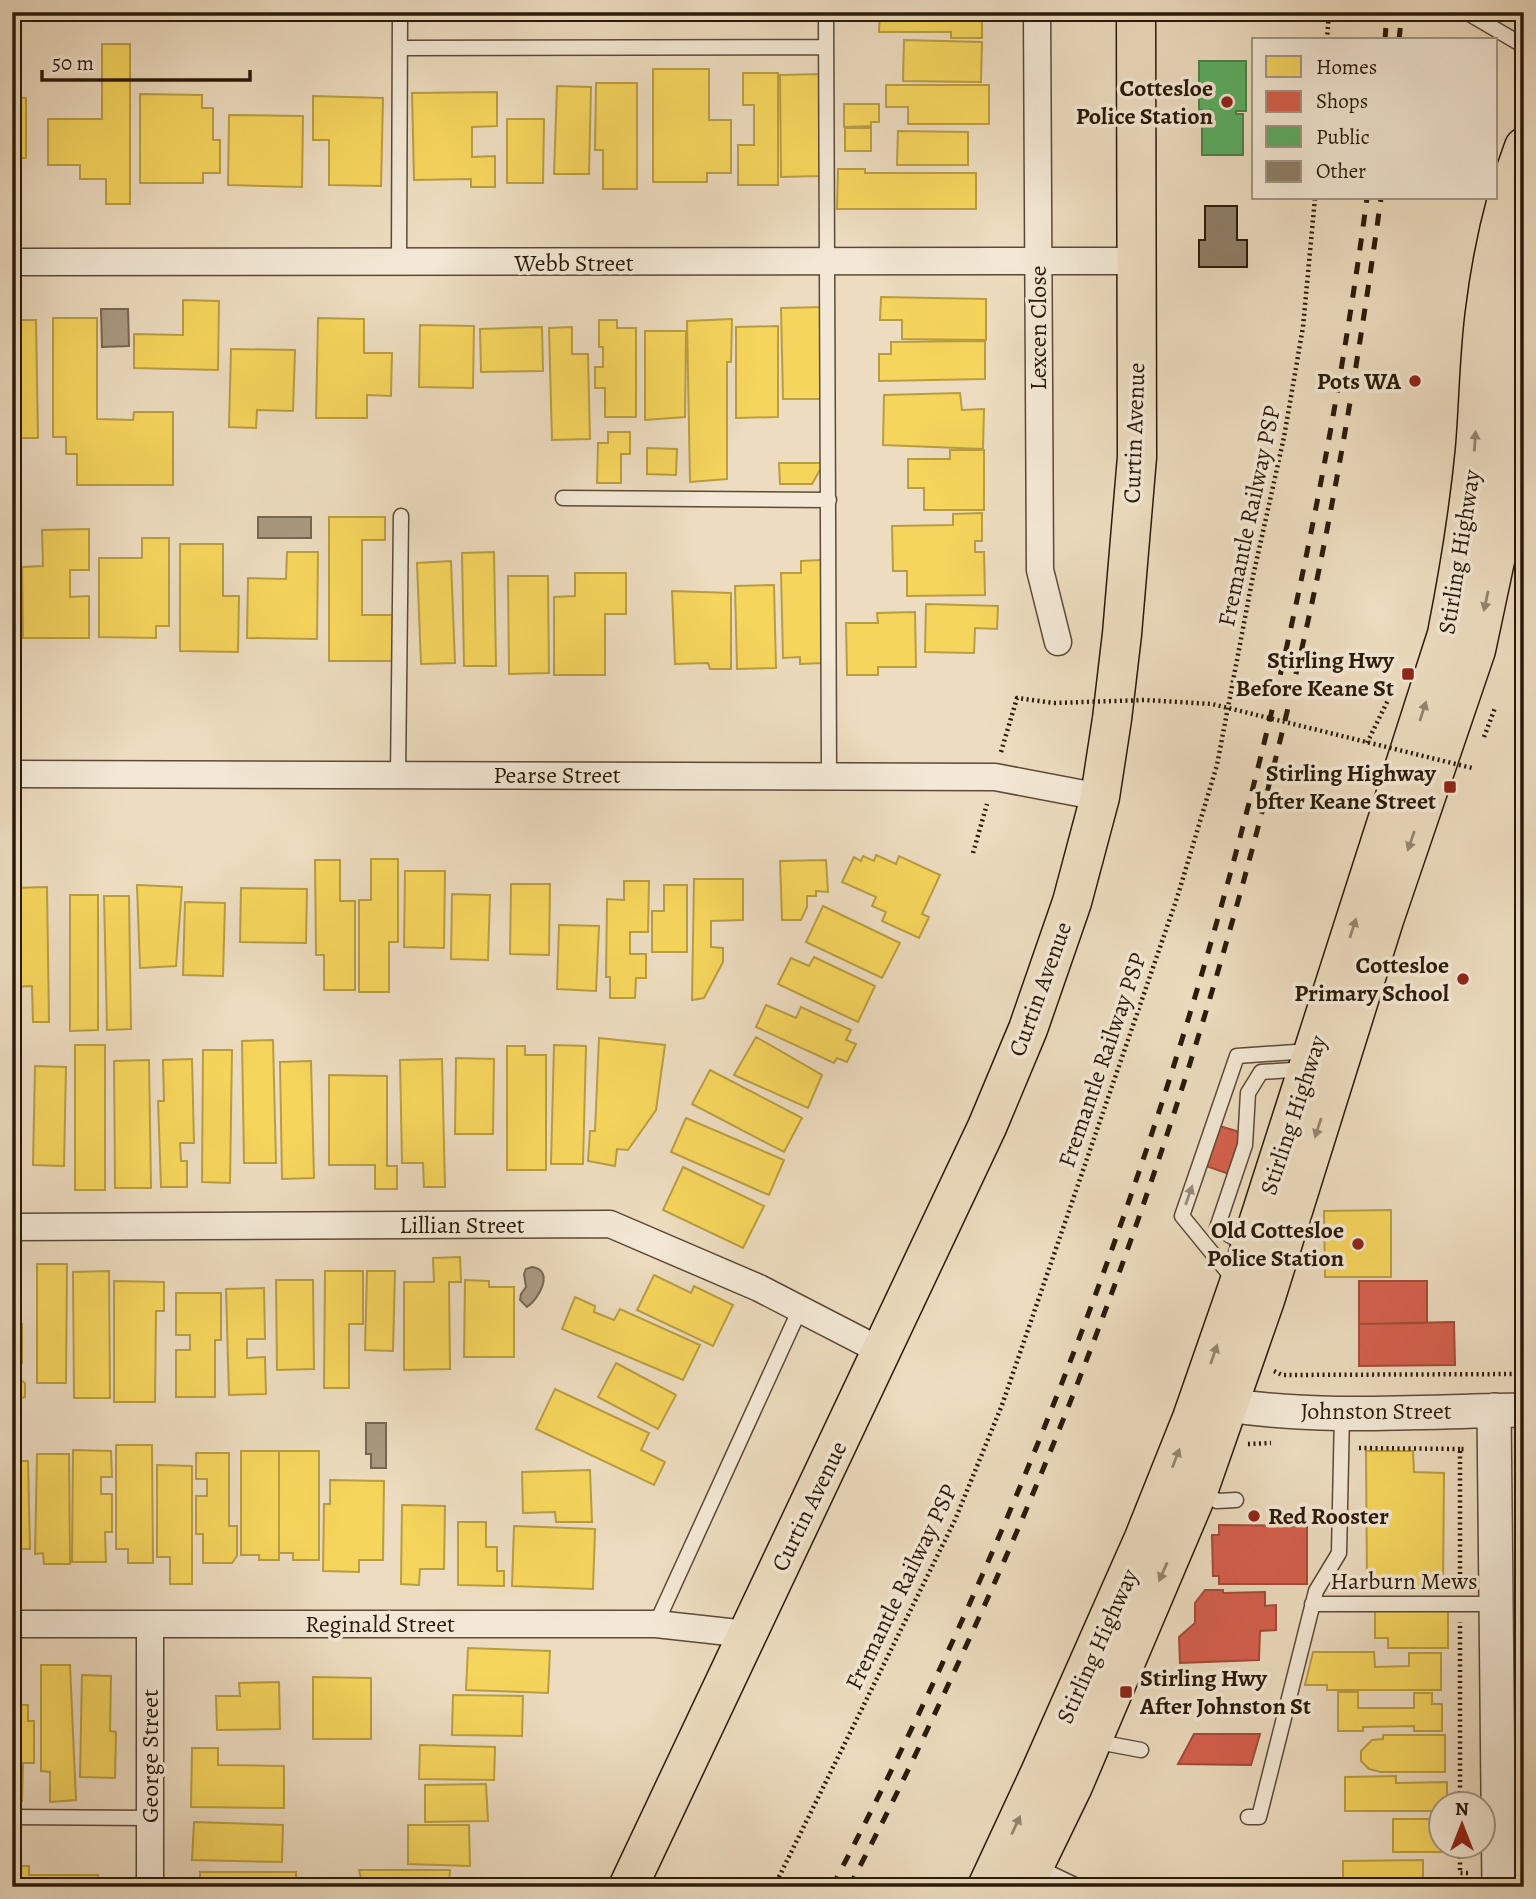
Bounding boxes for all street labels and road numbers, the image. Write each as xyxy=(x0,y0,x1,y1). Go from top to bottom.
street label: Webb Street xyxy=(513,247,634,279)
street label: Lexcen Close xyxy=(1022,265,1054,391)
street label: Curtin Avenue xyxy=(1116,362,1152,504)
street label: Fremantle Railway PSP xyxy=(1210,403,1288,629)
street label: Stirling Highway xyxy=(1430,467,1488,637)
street label: Pearse Street xyxy=(493,759,621,791)
street label: Curtin Avenue xyxy=(1001,917,1079,1061)
street label: Fremantle Railway PSP xyxy=(1050,948,1154,1172)
street label: Stirling Highway xyxy=(1252,1031,1334,1199)
street label: Lillian Street xyxy=(399,1209,525,1241)
street label: Johnston Street xyxy=(1300,1395,1452,1427)
street label: Curtin Avenue xyxy=(764,1436,854,1576)
street label: Fremantle Railway PSP xyxy=(837,1479,965,1695)
street label: Stirling Highway xyxy=(1049,1563,1146,1728)
street label: Harburn Mews xyxy=(1330,1565,1478,1597)
street label: Reginald Street xyxy=(305,1608,455,1640)
street label: George Street xyxy=(134,1689,166,1823)

